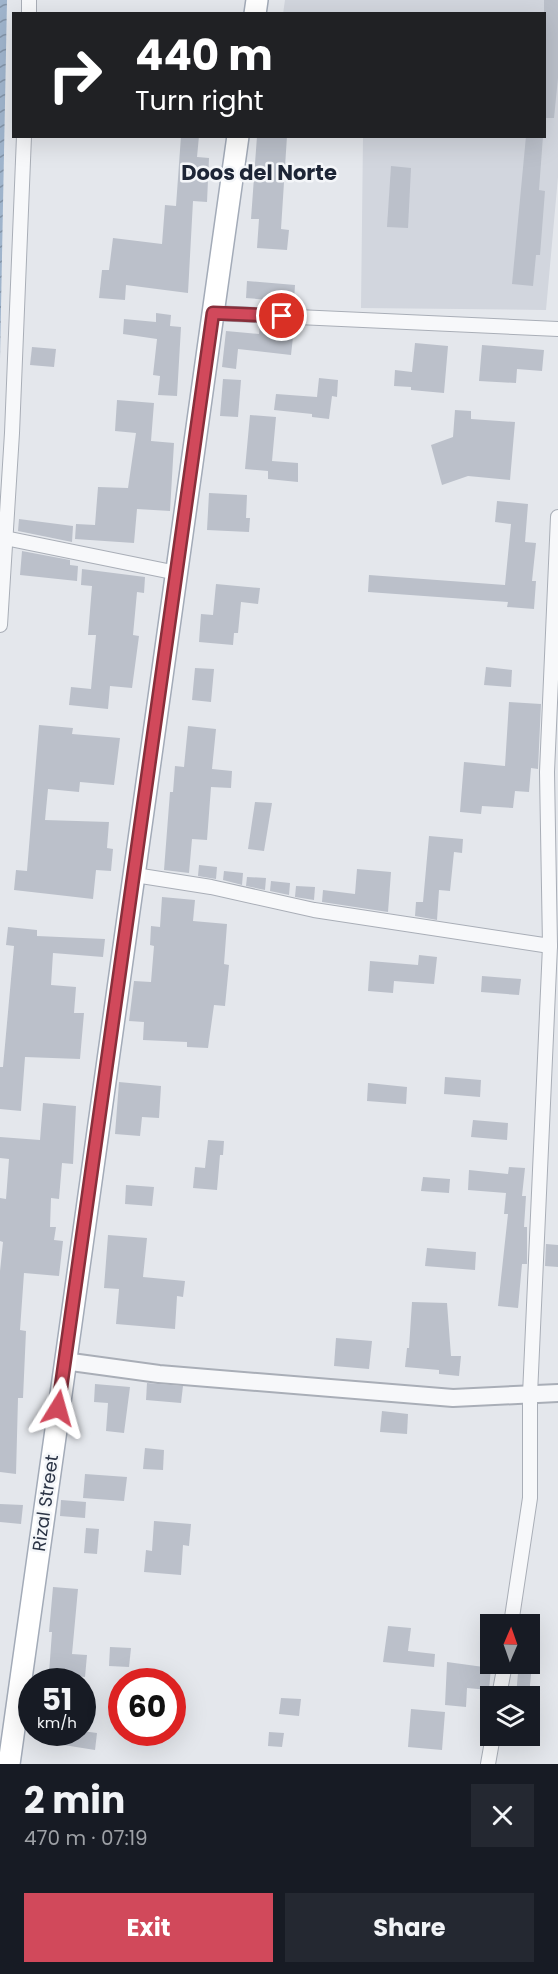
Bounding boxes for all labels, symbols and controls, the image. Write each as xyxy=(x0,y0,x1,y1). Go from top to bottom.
text: 440 m xyxy=(135,26,273,85)
icon: right xyxy=(36,36,114,114)
text: Turn right xyxy=(135,82,264,119)
district label: Doos del Norte xyxy=(181,158,337,187)
pin xyxy=(256,290,307,341)
icon: arrive xyxy=(265,299,298,332)
position arrow xyxy=(26,1376,90,1440)
street label: Rizal Street xyxy=(26,1453,64,1553)
north arrow xyxy=(480,1614,540,1674)
map controls xyxy=(480,1614,540,1746)
speed limit sign: 60 xyxy=(108,1668,186,1746)
text: 51 xyxy=(42,1678,72,1721)
button: layers xyxy=(480,1686,540,1746)
text: km/h xyxy=(37,1712,77,1733)
text: 2 min xyxy=(24,1775,125,1826)
button: close xyxy=(471,1784,534,1847)
text: 470 m · 07:19 xyxy=(24,1824,148,1852)
button: Exit xyxy=(24,1893,273,1962)
button: Share xyxy=(285,1893,534,1962)

